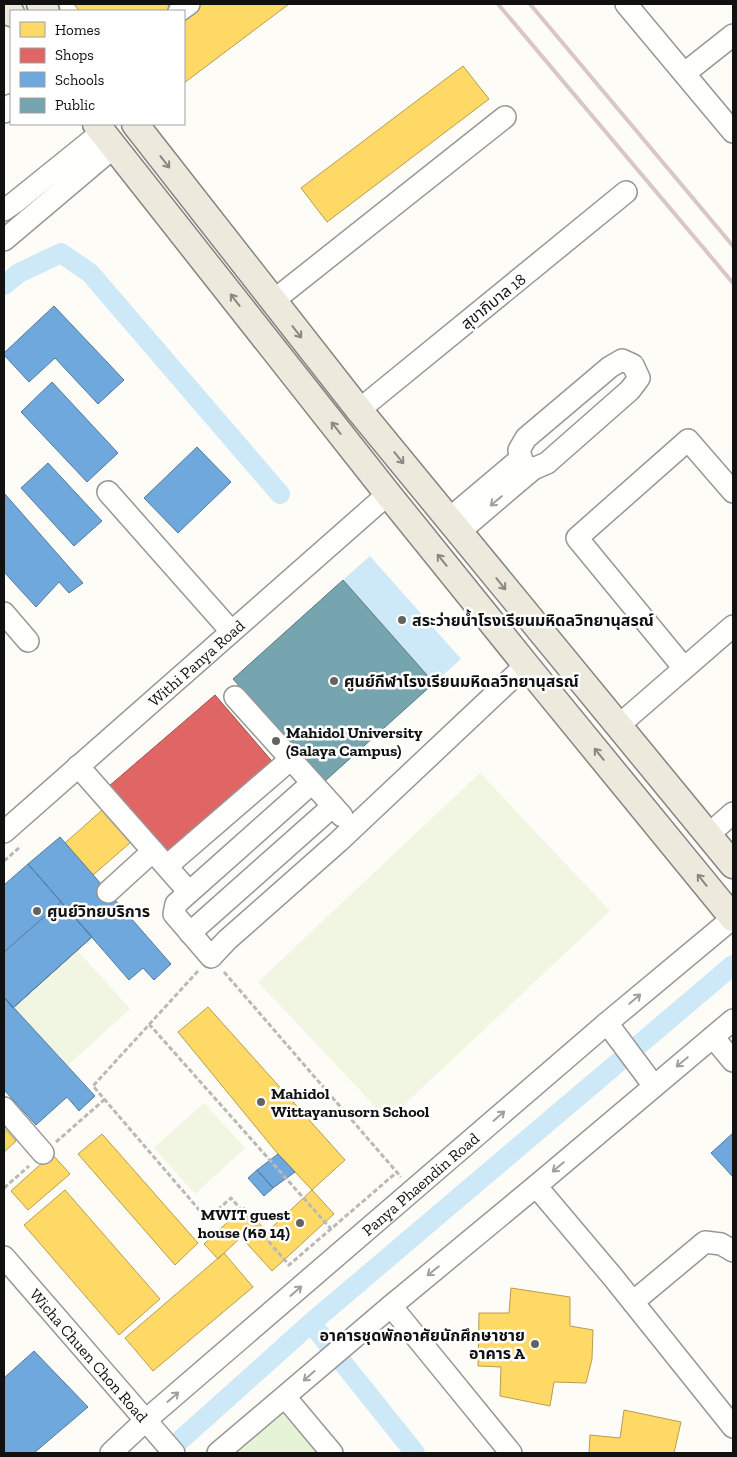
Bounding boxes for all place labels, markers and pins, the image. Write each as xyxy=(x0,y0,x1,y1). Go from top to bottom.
place label: สระว่ายน้ำโรงเรียนมหิดลวิทยานุสรณ์ xyxy=(412,609,654,630)
marker: สระว่ายน้ำโรงเรียนมหิดลวิทยานุสรณ์ xyxy=(396,614,408,626)
place label: ศูนย์กีฬาโรงเรียนมหิดลวิทยานุสรณ์ xyxy=(344,672,579,692)
marker: ศูนย์กีฬาโรงเรียนมหิดลวิทยานุสรณ์ xyxy=(328,675,340,687)
place label: Mahidol University (Salaya Campus) xyxy=(286,723,423,760)
marker: Mahidol University (Salaya Campus) xyxy=(270,735,282,747)
place label: ศูนย์วิทยบริการ xyxy=(47,902,150,922)
marker: ศูนย์วิทยบริการ xyxy=(31,905,43,917)
place label: Mahidol Wittayanusorn School xyxy=(271,1084,430,1121)
marker: Mahidol Wittayanusorn School xyxy=(255,1096,267,1108)
place label: MWIT guest house (หอ 14) xyxy=(198,1205,291,1242)
marker: MWIT guest house (หอ 14) xyxy=(294,1217,306,1229)
place label: อาคารชุดพักอาศัยนักศึกษาชาย อาคาร A xyxy=(320,1326,525,1363)
marker: อาคารชุดพักอาศัยนักศึกษาชาย อาคาร A xyxy=(529,1338,541,1350)

